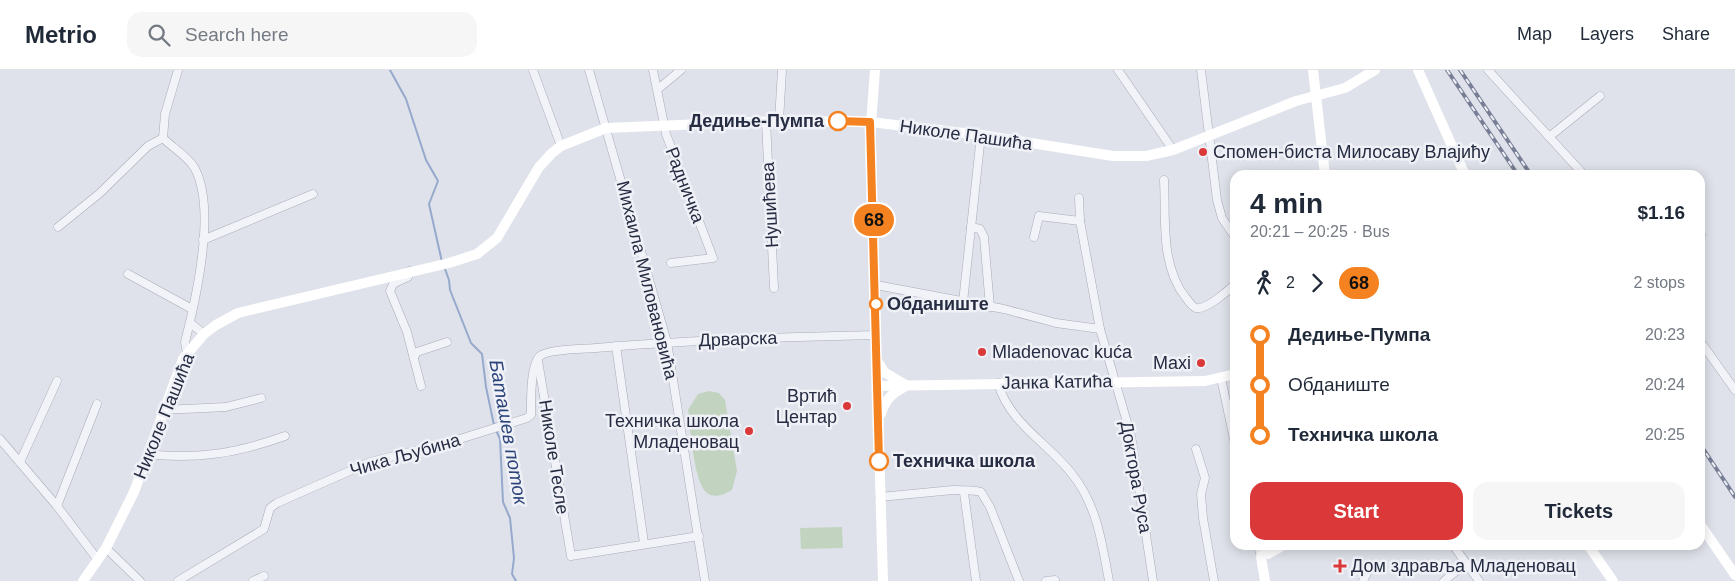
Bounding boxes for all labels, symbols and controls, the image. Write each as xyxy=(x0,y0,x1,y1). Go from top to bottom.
search box xyxy=(127,12,477,57)
text: Metrio xyxy=(25,21,97,48)
icon: search xyxy=(145,21,173,49)
text: Search here xyxy=(185,24,289,45)
text: Map xyxy=(1517,24,1552,44)
text: Layers xyxy=(1580,24,1634,44)
text: Share xyxy=(1662,24,1710,44)
place label: Дедиње-Пумпа xyxy=(689,111,825,131)
marker: Дедиње-Пумпа xyxy=(828,111,848,131)
street label: Николе Пашића xyxy=(898,116,1035,154)
place label: Спомен-биста Милосаву Влајићу xyxy=(1213,142,1490,162)
street label: Радничка xyxy=(661,144,709,227)
marker: Спомен-биста Милосаву Влајићу xyxy=(1197,146,1209,158)
street label: Нушићева xyxy=(758,161,782,248)
street label: Михаила Миловановића xyxy=(613,179,682,382)
text: 4 min xyxy=(1250,188,1323,219)
text: $1.16 xyxy=(1637,202,1685,223)
line badge: 68 xyxy=(852,204,896,236)
text: 68 xyxy=(864,210,884,230)
text: 20:21 – 20:25 · Bus xyxy=(1250,223,1390,240)
icon: walk xyxy=(1250,269,1278,297)
icon: forward xyxy=(1303,269,1331,297)
text: 68 xyxy=(1349,273,1369,293)
text: 2 xyxy=(1286,274,1295,291)
text: 2 stops xyxy=(1633,274,1685,291)
place label: Обданиште xyxy=(887,294,989,314)
marker: Обданиште xyxy=(869,297,883,311)
text: Дедиње-Пумпа xyxy=(1288,324,1430,345)
text: 20:23 xyxy=(1645,326,1685,343)
street label: Дрварска xyxy=(698,328,779,350)
place label: Mladenovac kuća xyxy=(992,342,1133,362)
marker: Mladenovac kuća xyxy=(976,346,988,358)
street label: Николе Пашића xyxy=(130,349,199,482)
place label: Maxi xyxy=(1153,353,1191,373)
marker: Maxi xyxy=(1195,357,1207,369)
water label: Баташев поток xyxy=(485,358,532,507)
street label: Јанка Катића xyxy=(1002,371,1113,393)
text: Обданиште xyxy=(1288,374,1390,395)
text: 20:24 xyxy=(1645,376,1685,393)
place label: Вртић Центар xyxy=(776,386,837,427)
street label: Николе Тесле xyxy=(535,398,573,516)
marker: Вртић Центар xyxy=(841,400,853,412)
place label: Техничка школа Младеновац xyxy=(605,411,740,452)
street label: Доктора Руса xyxy=(1116,419,1156,536)
text: Техничка школа xyxy=(1288,424,1438,445)
marker: Техничка школа Младеновац xyxy=(743,425,755,437)
text: 20:25 xyxy=(1645,426,1685,443)
street label: Чика Љубина xyxy=(348,429,463,480)
marker: Техничка школа xyxy=(869,451,889,471)
place label: Техничка школа xyxy=(893,451,1036,471)
button: Start xyxy=(1250,482,1463,540)
button: Tickets xyxy=(1473,482,1685,540)
place label: Дом здравља Младеновац xyxy=(1351,556,1576,576)
marker: Дом здравља Младеновац xyxy=(1333,559,1347,573)

